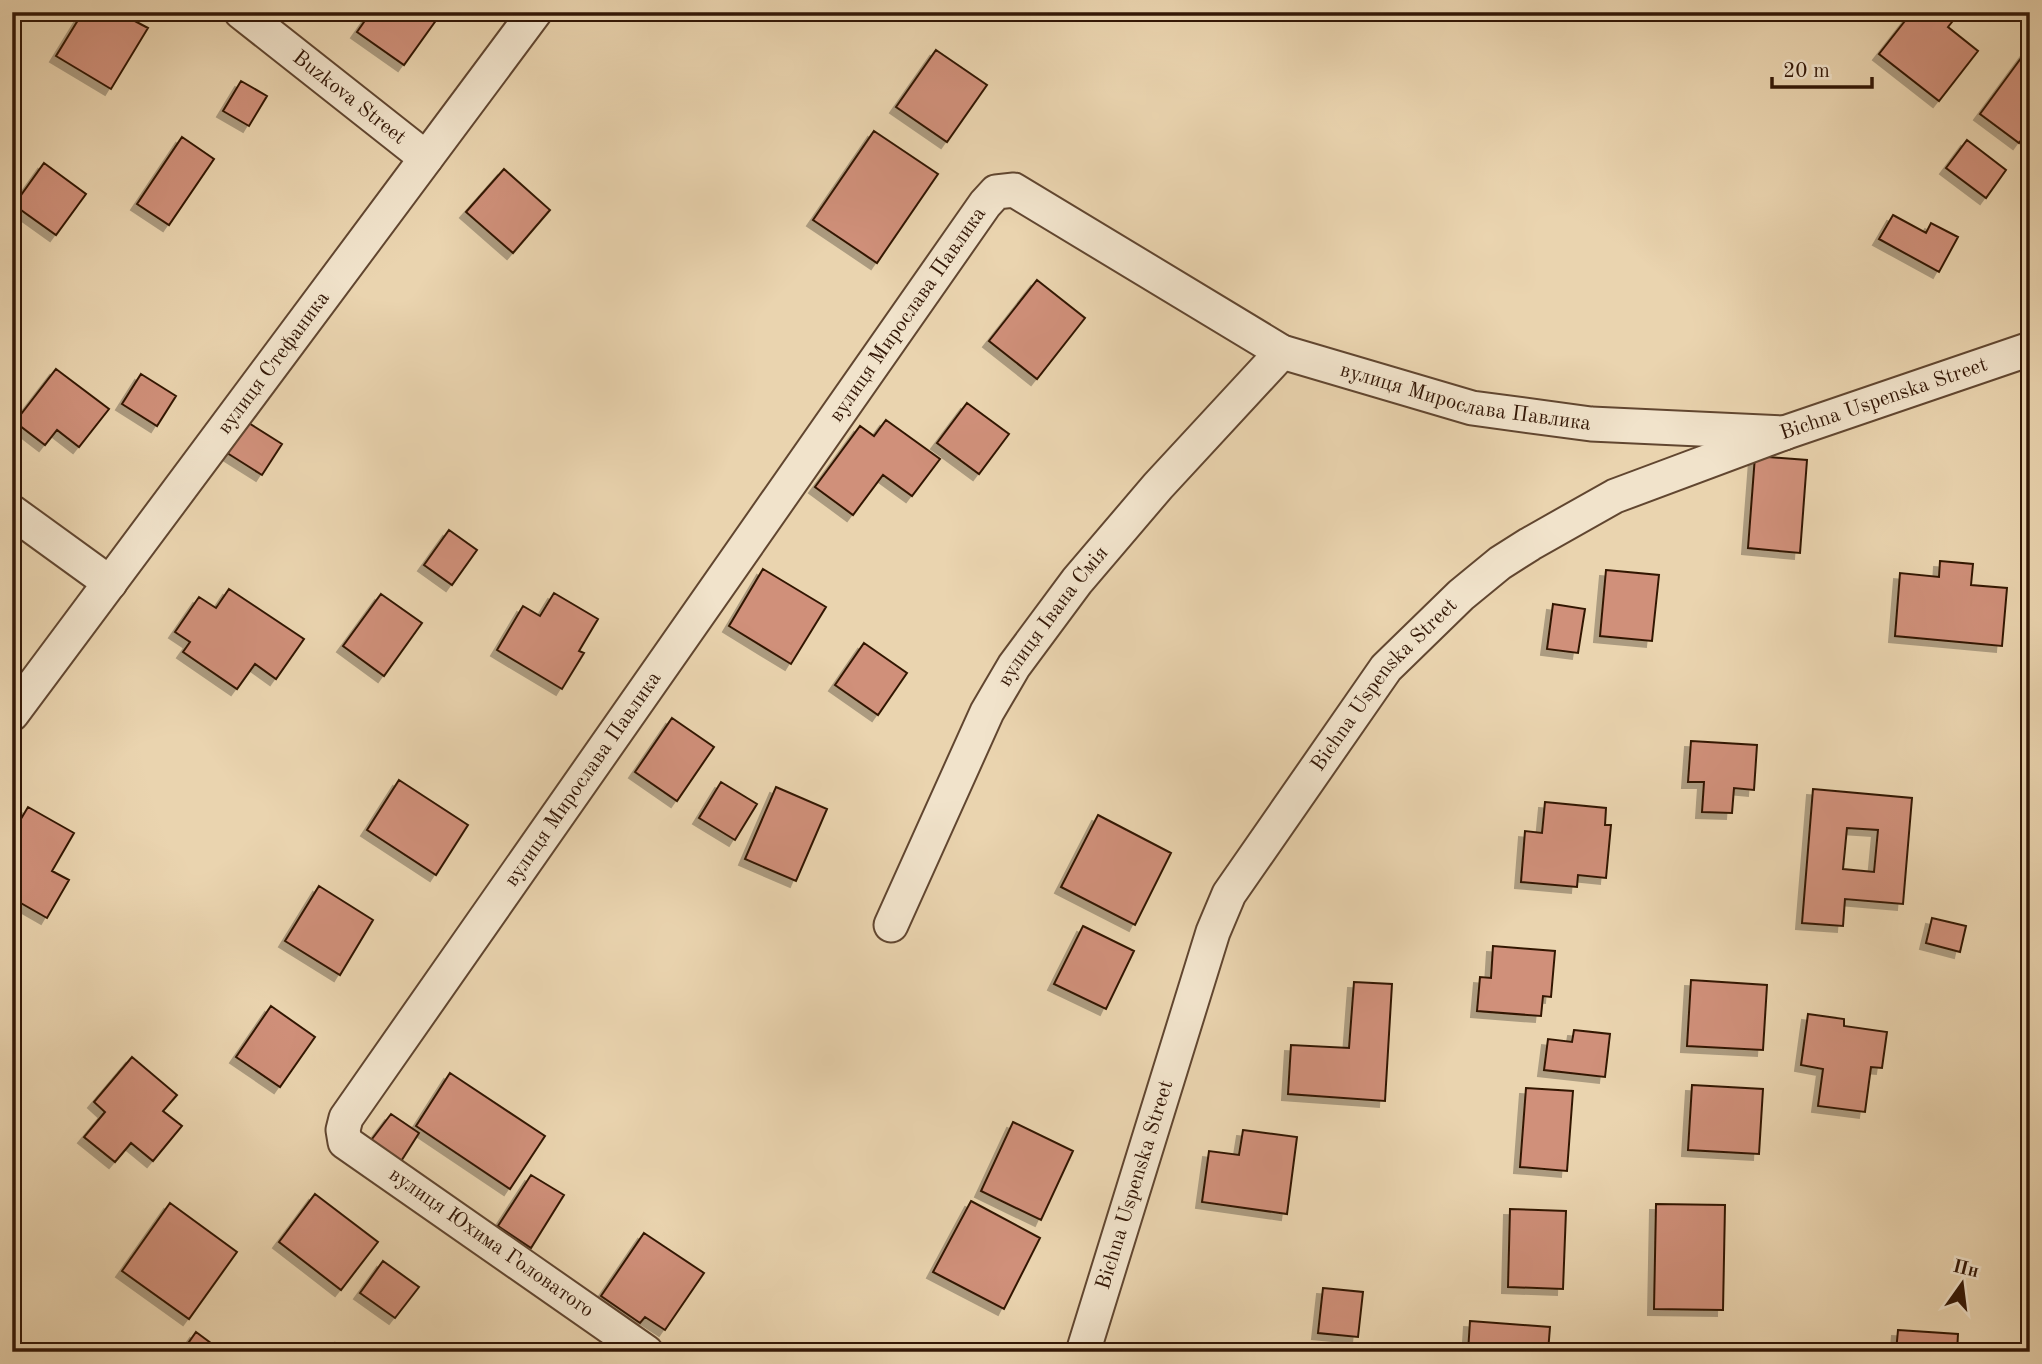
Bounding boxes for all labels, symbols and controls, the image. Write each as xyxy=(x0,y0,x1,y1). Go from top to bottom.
scale bar xyxy=(1772,46,1872,90)
street label: Buzkova Street xyxy=(289,47,410,148)
text: 20 m xyxy=(1783,61,1830,82)
street label: вулиця Мирослава Павлика xyxy=(826,203,990,426)
street label: вулиця Стефаника xyxy=(214,288,333,438)
street label: Bichna Uspenska Street xyxy=(1777,354,1990,444)
street label: вулиця Мирослава Павлика xyxy=(1338,359,1592,434)
street label: вулиця Івана Смія xyxy=(994,542,1112,690)
street label: Bichna Uspenska Street xyxy=(1307,594,1461,775)
street label: вулиця Мирослава Павлика xyxy=(501,668,665,890)
street label: Bichna Uspenska Street xyxy=(1093,1078,1177,1292)
street label: вулиця Юхима Головатого xyxy=(385,1164,597,1322)
north arrow xyxy=(1926,1248,1996,1318)
text: Пн xyxy=(1951,1258,1981,1282)

